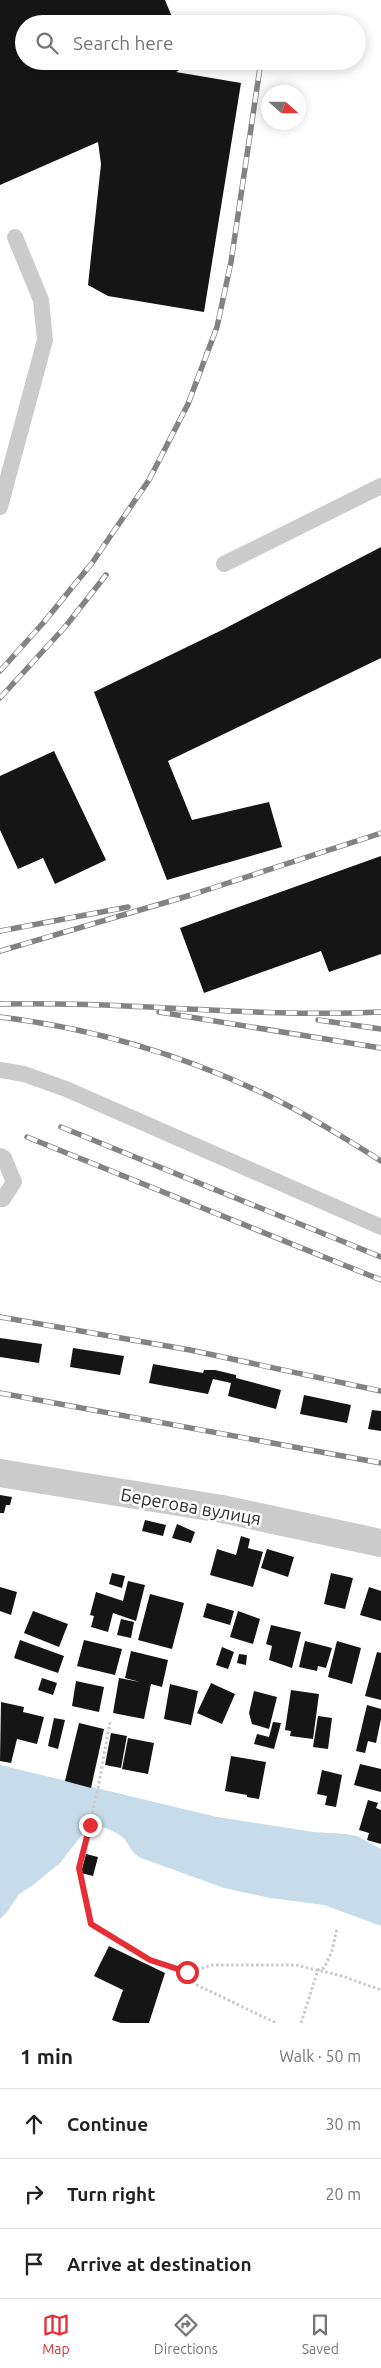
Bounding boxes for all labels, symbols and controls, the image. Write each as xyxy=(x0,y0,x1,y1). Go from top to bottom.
search box xyxy=(15,15,366,70)
icon: search xyxy=(33,29,61,57)
text: Search here xyxy=(73,32,173,54)
north arrow xyxy=(261,85,306,130)
street label: Берегова вулиця xyxy=(119,1484,263,1528)
route end xyxy=(79,1814,102,1837)
route start xyxy=(176,1961,199,1984)
text: 1 min xyxy=(20,2044,73,2068)
text: Walk · 50 m xyxy=(279,2047,361,2065)
icon: ahead xyxy=(20,2110,48,2138)
text: Continue xyxy=(67,2113,148,2135)
text: 30 m xyxy=(325,2115,361,2133)
icon: right xyxy=(20,2180,48,2208)
text: Turn right xyxy=(67,2183,155,2205)
text: 20 m xyxy=(325,2185,361,2203)
icon: arrive xyxy=(20,2250,48,2278)
text: Arrive at destination xyxy=(67,2253,252,2275)
tab: Map xyxy=(42,2311,70,2357)
tab: Directions xyxy=(154,2311,218,2357)
tab: Saved xyxy=(302,2311,339,2357)

